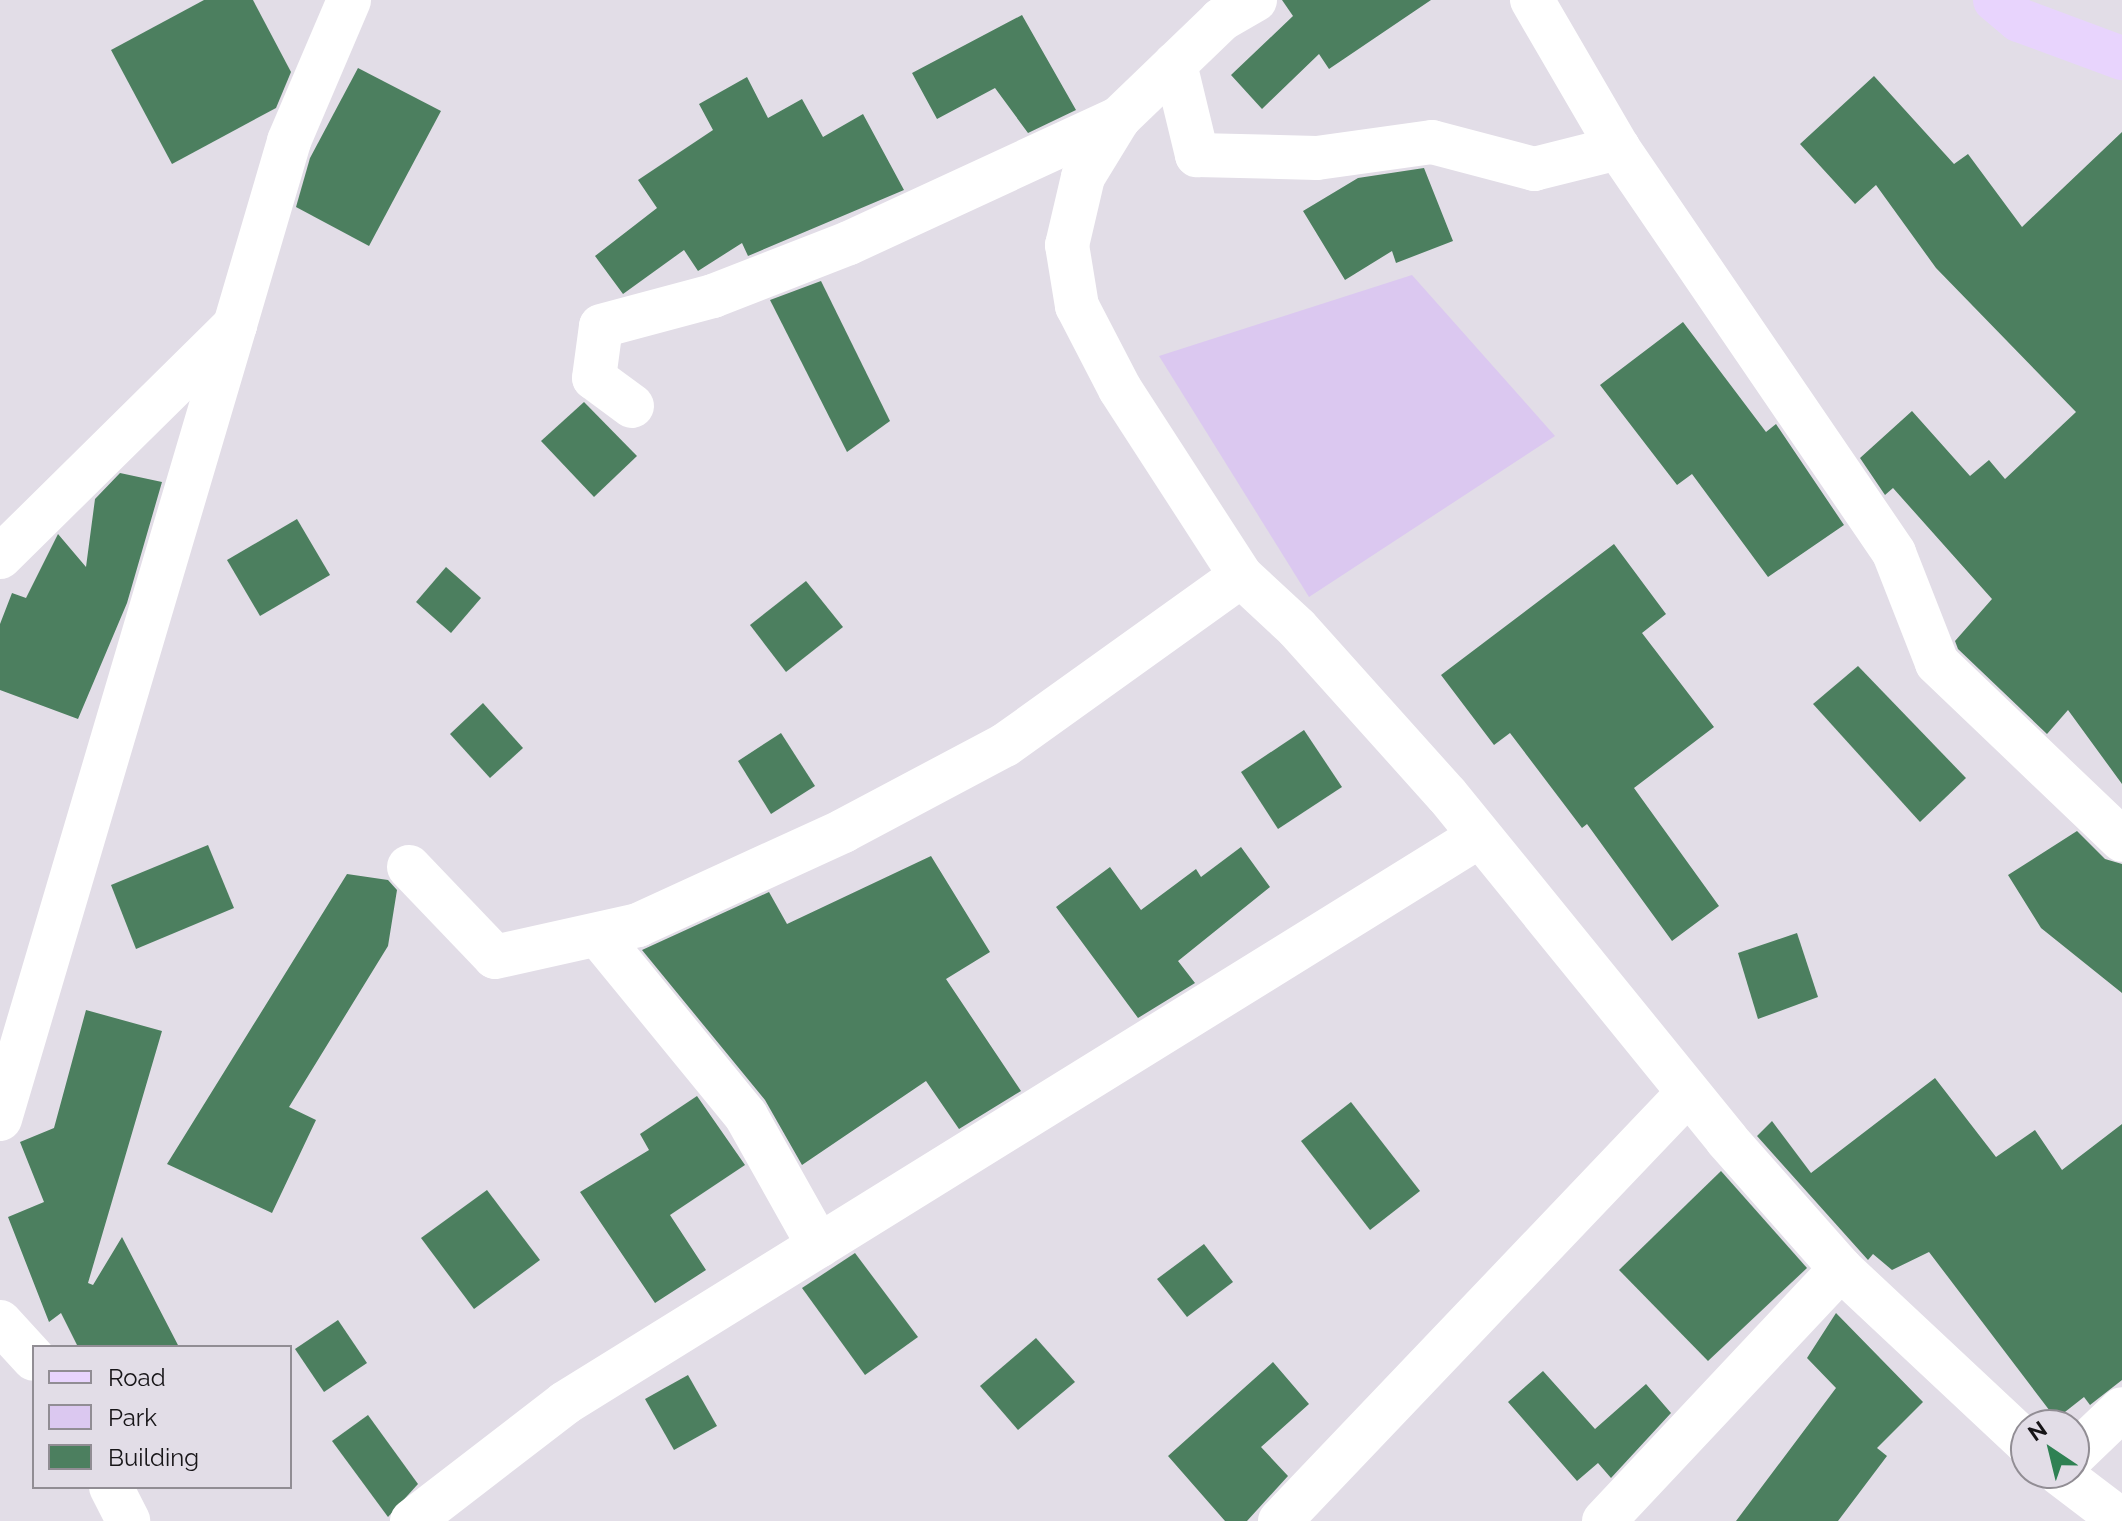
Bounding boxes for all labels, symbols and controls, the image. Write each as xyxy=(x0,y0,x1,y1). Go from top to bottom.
legend xyxy=(32,1345,292,1489)
text: Road xyxy=(108,1363,166,1392)
text: Park xyxy=(108,1403,157,1432)
north arrow xyxy=(2010,1409,2090,1489)
text: N xyxy=(2023,1416,2052,1446)
text: Building xyxy=(108,1443,199,1472)

